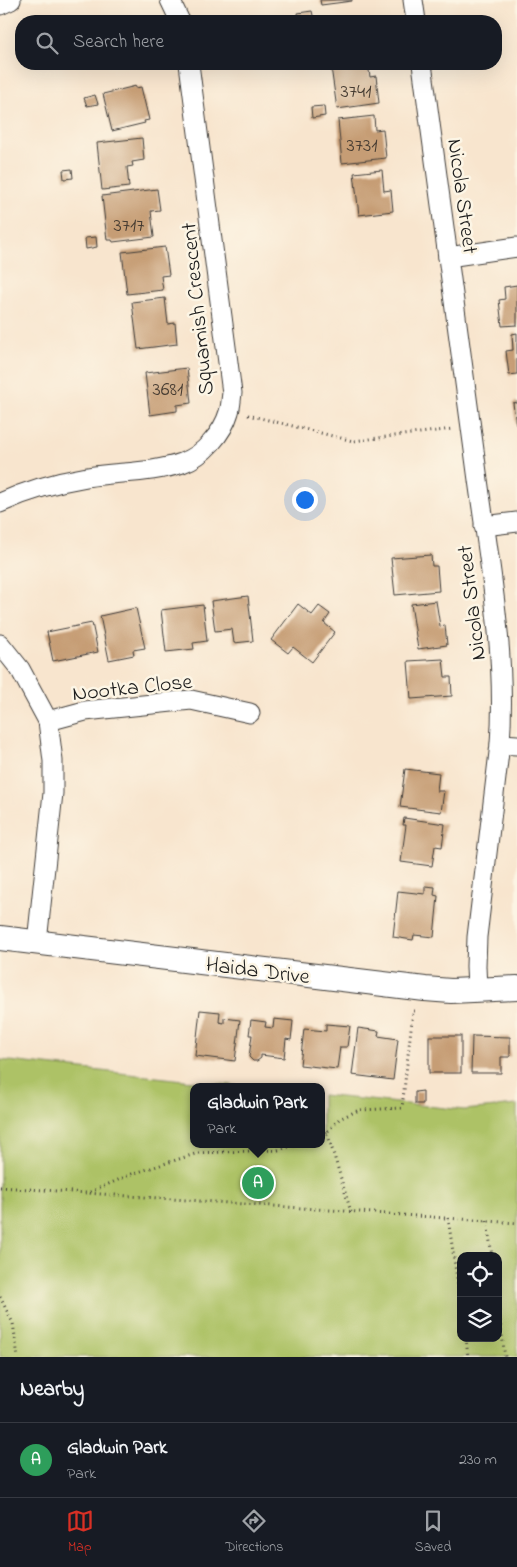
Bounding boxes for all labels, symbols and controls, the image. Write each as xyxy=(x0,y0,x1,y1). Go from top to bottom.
search box xyxy=(15,15,502,70)
icon: search xyxy=(33,29,61,57)
text: Search here xyxy=(73,29,164,56)
house number: 3741 xyxy=(340,78,372,107)
house number: 3731 xyxy=(346,132,378,161)
street label: Nicola Street xyxy=(437,137,485,257)
house number: 3717 xyxy=(113,212,145,241)
street label: Squamish Crescent xyxy=(174,220,224,397)
house number: 3681 xyxy=(153,376,183,405)
your location xyxy=(292,487,318,513)
street label: Nicola Street xyxy=(450,543,496,662)
street label: Nootka Close xyxy=(71,667,194,711)
street label: Haida Drive xyxy=(204,950,311,994)
popup xyxy=(190,1083,325,1148)
text: Gladwin Park xyxy=(207,1090,308,1117)
text: Park xyxy=(207,1117,236,1141)
pin: A xyxy=(242,1164,274,1202)
map controls xyxy=(457,1252,502,1342)
button: locate xyxy=(457,1252,502,1297)
button: layers xyxy=(457,1297,502,1342)
text: Nearby xyxy=(20,1375,84,1405)
text: Gladwin Park xyxy=(67,1435,167,1462)
text: A xyxy=(31,1448,41,1472)
text: 230 m xyxy=(459,1448,497,1472)
text: Park xyxy=(67,1462,96,1486)
tab: Map xyxy=(66,1507,94,1558)
tab: Directions xyxy=(225,1507,283,1558)
tab: Saved xyxy=(415,1507,451,1558)

